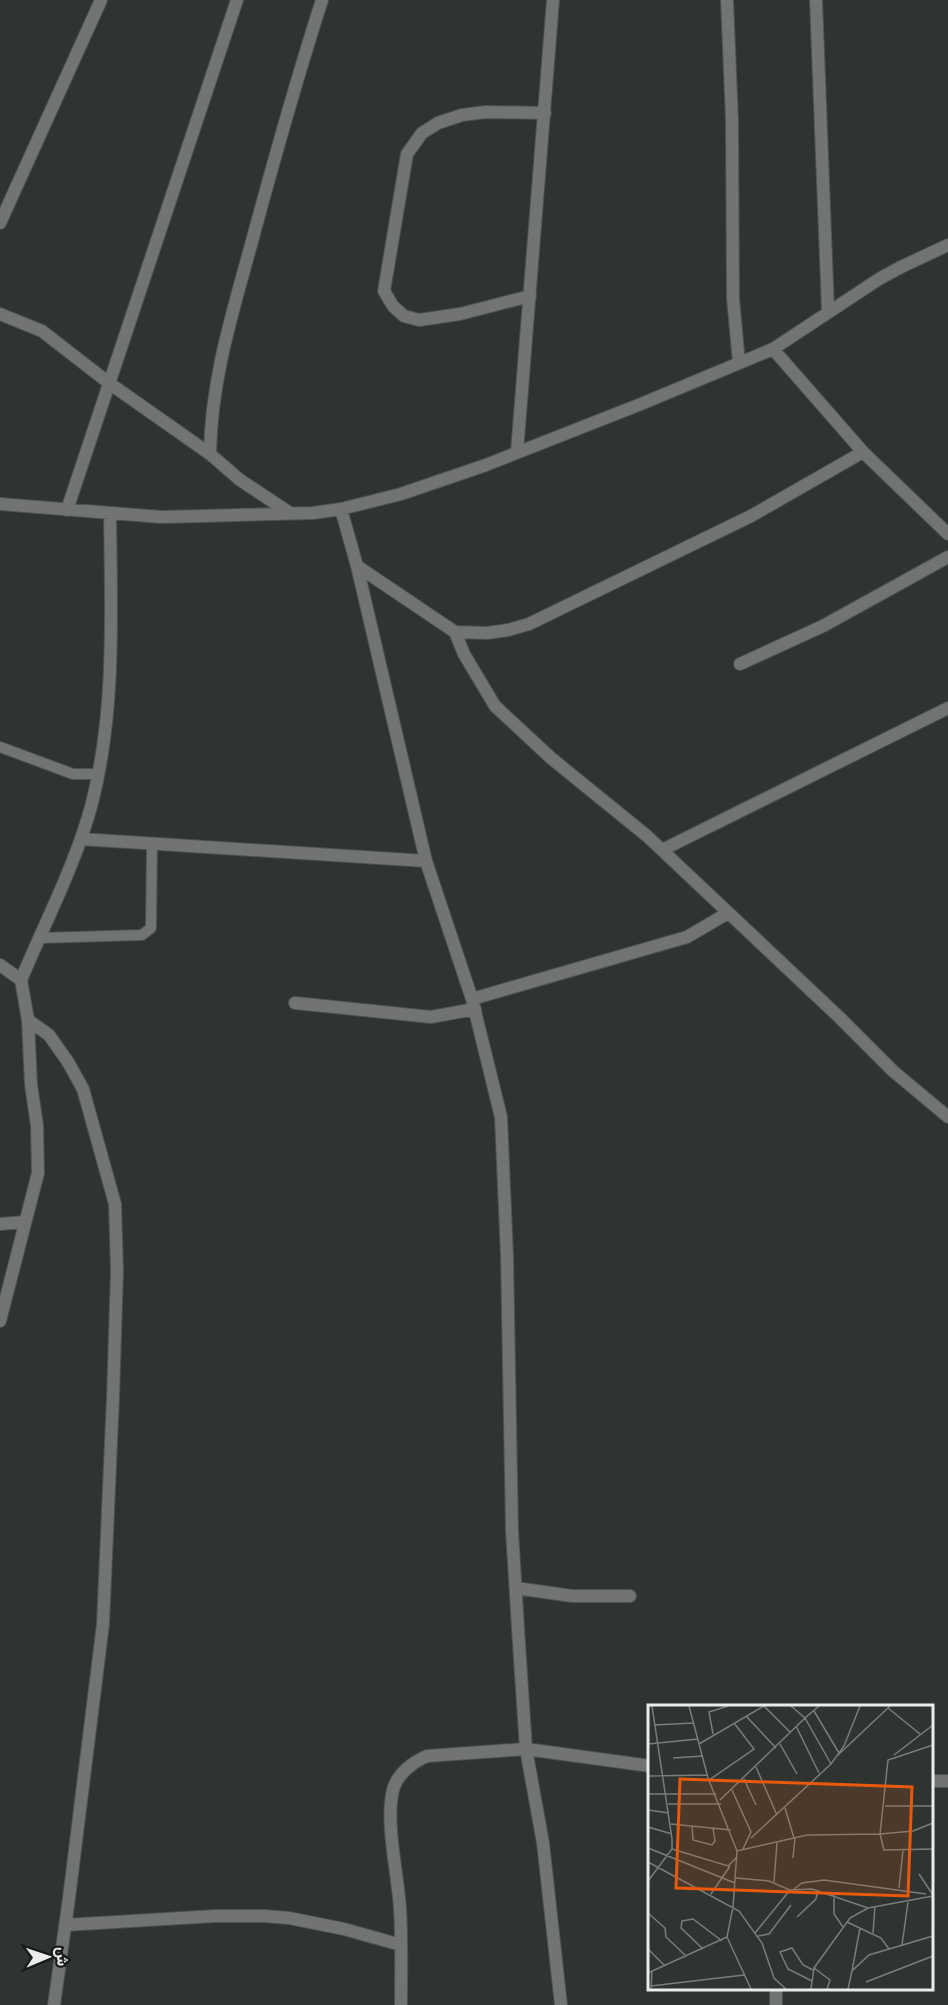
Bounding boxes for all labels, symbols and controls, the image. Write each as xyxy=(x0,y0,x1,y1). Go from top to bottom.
inset map xyxy=(648,1705,933,1990)
north arrow xyxy=(18,1927,78,1987)
text: ش xyxy=(52,1946,74,1966)

